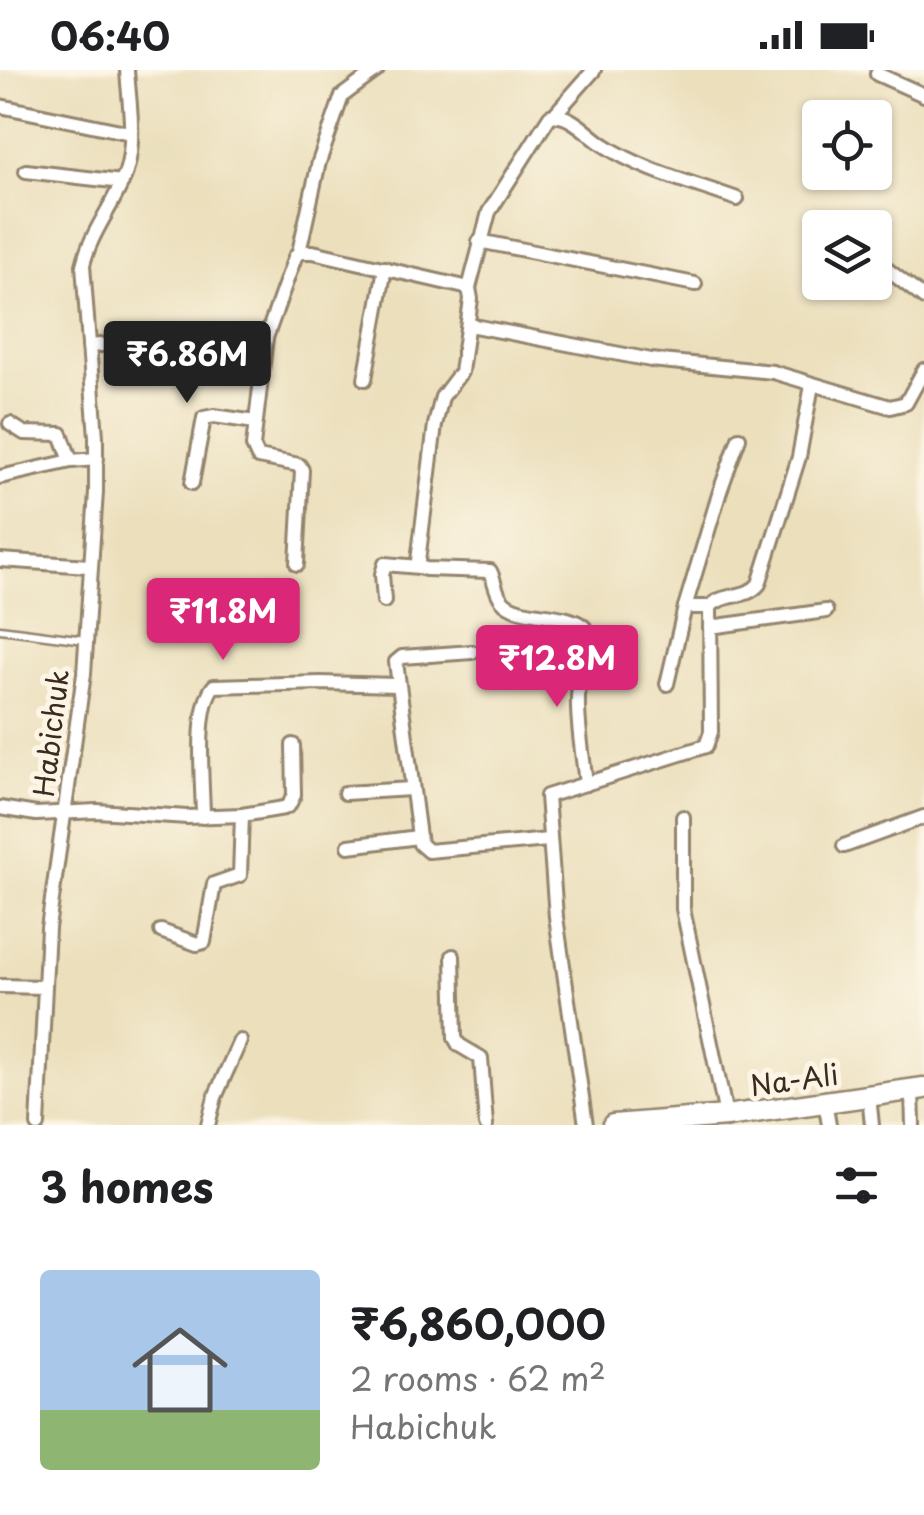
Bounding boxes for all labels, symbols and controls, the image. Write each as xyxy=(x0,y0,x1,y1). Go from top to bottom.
text: 06:40 xyxy=(50,7,170,64)
map controls xyxy=(802,100,892,300)
button: locate xyxy=(802,100,892,190)
button: layers xyxy=(802,210,892,300)
pin: ₹6.86M xyxy=(106,321,268,406)
text: ₹6.86M xyxy=(126,329,248,377)
pin: ₹11.8M xyxy=(142,578,304,663)
text: ₹11.8M xyxy=(169,586,277,634)
pin: ₹12.8M xyxy=(476,625,638,710)
text: ₹12.8M xyxy=(498,633,616,681)
street label: Habichuk xyxy=(21,667,79,799)
street label: Na-Ali xyxy=(747,1052,841,1106)
text: 3 homes xyxy=(40,1154,213,1217)
icon: filters xyxy=(829,1158,884,1213)
text: ₹6,860,000 xyxy=(350,1291,606,1354)
icon: home xyxy=(120,1310,240,1430)
text: 2 rooms · 62 m² xyxy=(350,1354,606,1402)
text: Habichuk xyxy=(350,1402,497,1450)

